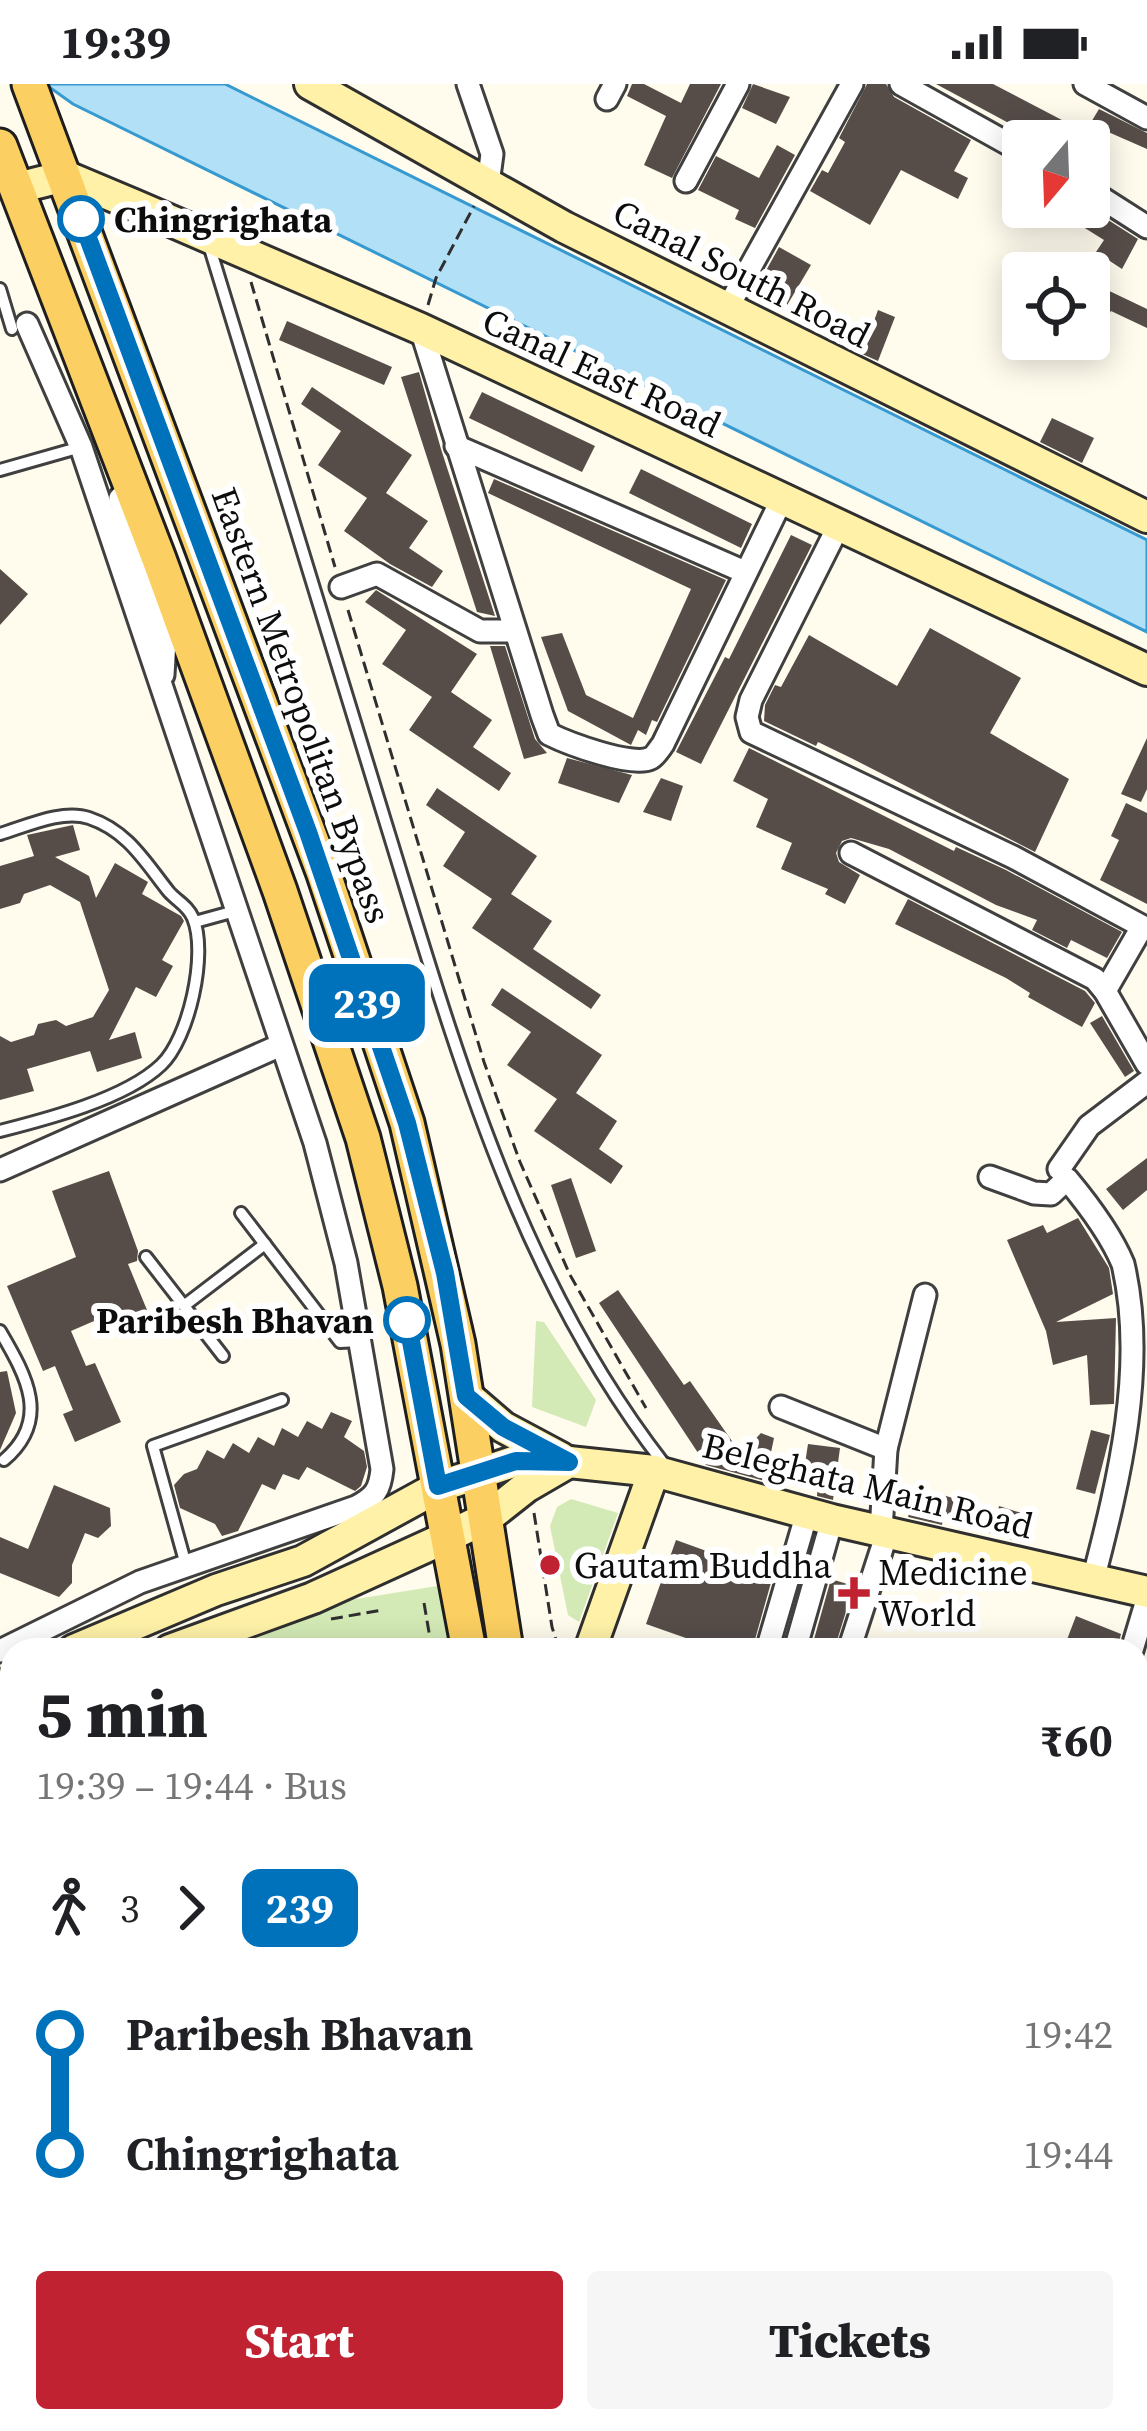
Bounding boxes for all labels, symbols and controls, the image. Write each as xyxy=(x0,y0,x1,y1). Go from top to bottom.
text: 19:39 xyxy=(60,11,171,73)
north arrow xyxy=(1002,120,1110,228)
map controls xyxy=(1002,120,1110,360)
street label: Canal South Road xyxy=(605,188,879,359)
place label: Chingrighata xyxy=(114,195,333,244)
marker: Chingrighata xyxy=(59,197,103,241)
button: locate xyxy=(1002,252,1110,360)
street label: Canal East Road xyxy=(475,296,729,449)
street label: Eastern Metropolitan Bypass xyxy=(200,480,403,930)
line badge: 239 xyxy=(298,964,436,1042)
text: 239 xyxy=(333,974,401,1032)
place label: Paribesh Bhavan xyxy=(96,1296,374,1345)
marker: Paribesh Bhavan xyxy=(385,1298,429,1342)
street label: Beleghata Main Road xyxy=(697,1421,1038,1550)
place label: Gautam Buddha xyxy=(574,1541,833,1590)
place label: Medicine World xyxy=(878,1548,1028,1638)
marker: Gautam Buddha xyxy=(537,1552,563,1578)
marker: Medicine World xyxy=(841,1580,867,1606)
text: 5 min xyxy=(36,1669,208,1759)
text: ₹60 xyxy=(1040,1709,1113,1771)
text: 19:39 – 19:44 · Bus xyxy=(36,1759,347,1812)
icon: walk xyxy=(36,1875,102,1941)
icon: forward xyxy=(158,1875,224,1941)
text: 239 xyxy=(266,1879,334,1937)
text: 3 xyxy=(120,1882,140,1935)
text: Paribesh Bhavan xyxy=(126,2003,474,2065)
text: 19:42 xyxy=(1023,2008,1113,2061)
text: Chingrighata xyxy=(126,2123,399,2185)
text: 19:44 xyxy=(1023,2128,1113,2181)
button: Start xyxy=(36,2271,563,2409)
button: Tickets xyxy=(587,2271,1113,2409)

